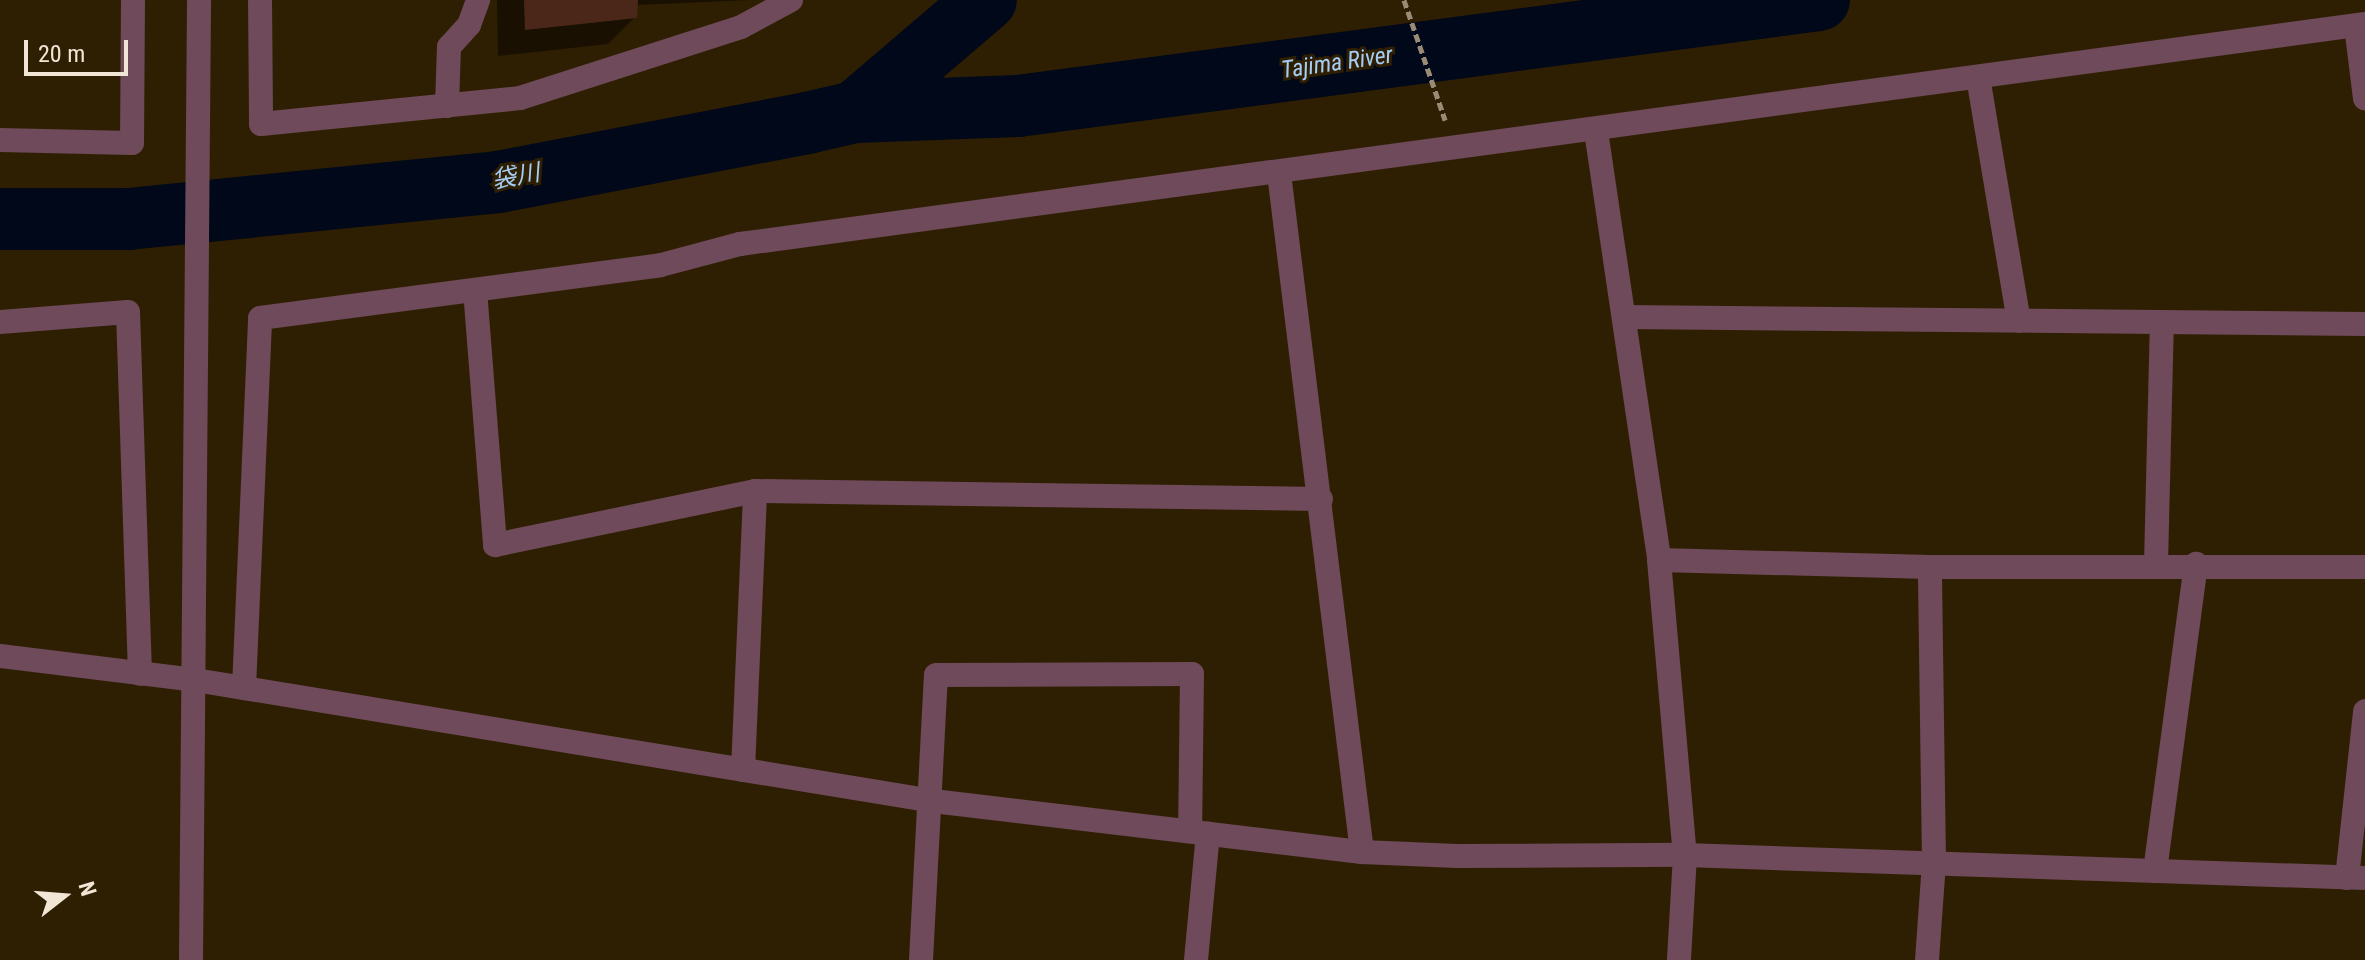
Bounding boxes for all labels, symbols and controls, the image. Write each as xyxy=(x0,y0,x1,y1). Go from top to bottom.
scale bar xyxy=(28,24,132,74)
text: 20 m xyxy=(38,40,85,68)
water label: Tajima River xyxy=(1279,41,1395,85)
water label: 袋川 xyxy=(490,159,542,195)
north arrow xyxy=(24,856,104,936)
text: N xyxy=(74,879,101,899)

